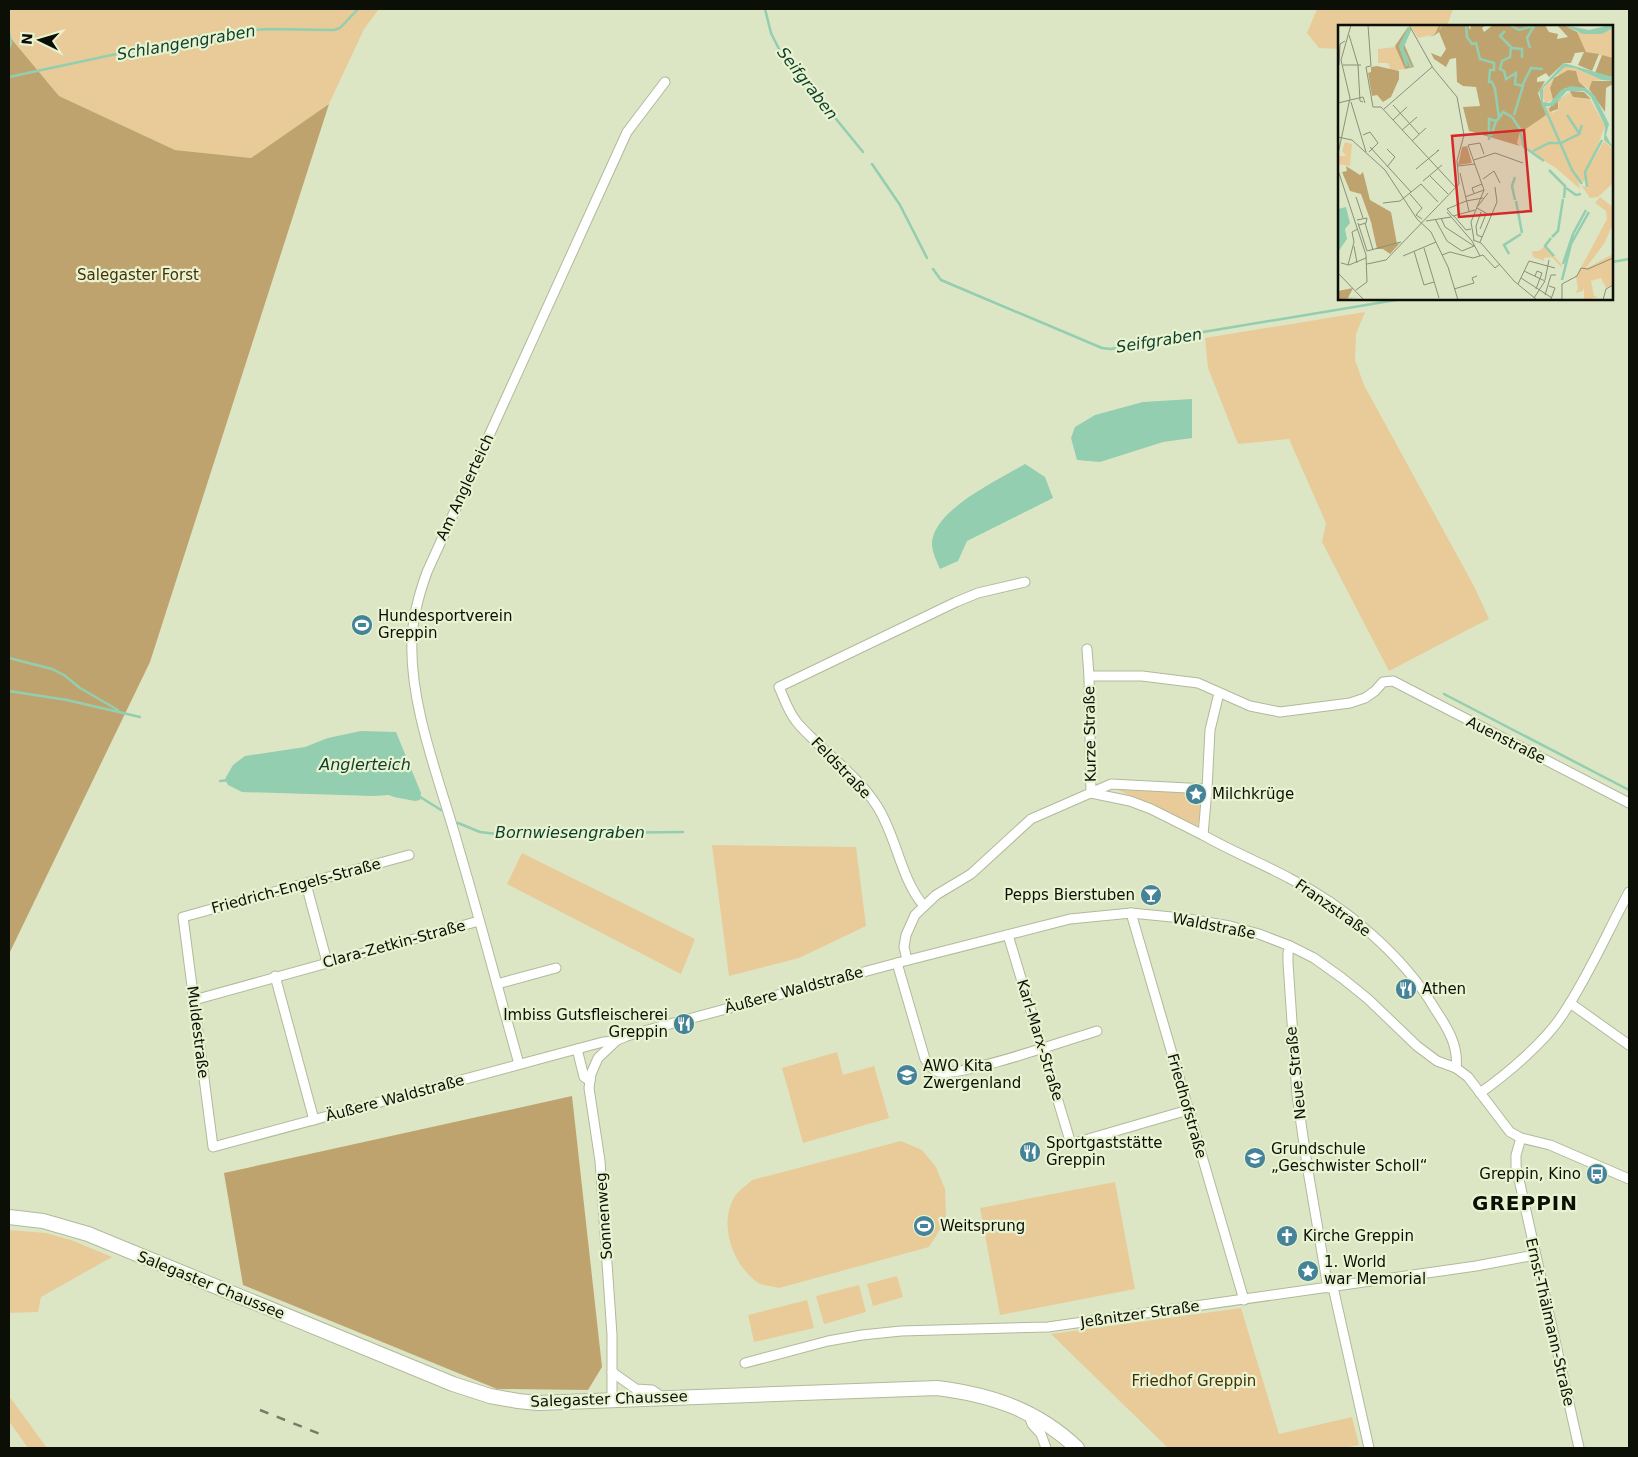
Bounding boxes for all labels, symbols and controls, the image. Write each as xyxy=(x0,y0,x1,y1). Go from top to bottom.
north arrow xyxy=(15,15,65,65)
water label: Schlangengraben xyxy=(115,21,257,64)
inset map xyxy=(1338,25,1613,300)
text: N xyxy=(19,32,36,45)
water label: Seifgraben xyxy=(773,43,842,123)
park label: Salegaster Forst xyxy=(77,266,199,284)
water label: Seifgraben xyxy=(1115,324,1203,357)
street label: Am Anglerteich xyxy=(432,431,498,543)
place label: Hundesportverein Greppin xyxy=(378,607,512,642)
sports icon: Hundesportverein Greppin xyxy=(350,613,374,637)
street label: Kurze Straße xyxy=(1080,686,1100,782)
street label: Auenstraße xyxy=(1463,712,1549,768)
street label: Feldstraße xyxy=(807,734,875,802)
water label: Anglerteich xyxy=(318,755,411,774)
place icon: Milchkrüge xyxy=(1184,782,1208,806)
place label: Milchkrüge xyxy=(1212,785,1294,803)
water label: Bornwiesengraben xyxy=(495,823,645,842)
street label: Friedrich-Engels-Straße xyxy=(209,855,383,917)
street label: Franzstraße xyxy=(1292,875,1374,941)
bar icon: Pepps Bierstuben xyxy=(1139,883,1163,907)
place label: Pepps Bierstuben xyxy=(1004,886,1135,904)
street label: Waldstraße xyxy=(1171,909,1257,943)
street label: Clara-Zetkin-Straße xyxy=(321,916,467,972)
street label: Äußere Waldstraße xyxy=(722,962,865,1017)
street label: Karl-Marx-Straße xyxy=(1013,977,1067,1103)
restaurant icon: Athen xyxy=(1394,977,1418,1001)
place label: Athen xyxy=(1422,980,1466,998)
street label: Muldestraße xyxy=(183,985,213,1079)
place label: Imbiss Gutsfleischerei Greppin xyxy=(503,1006,668,1041)
restaurant icon: Imbiss Gutsfleischerei Greppin xyxy=(672,1012,696,1036)
street label: Neue Straße xyxy=(1282,1026,1310,1120)
street label: Friedhofstraße xyxy=(1163,1051,1211,1161)
place label: AWO Kita Zwergenland xyxy=(923,1057,1021,1092)
school or university icon: AWO Kita Zwergenland xyxy=(895,1063,919,1087)
street label: Äußere Waldstraße xyxy=(323,1070,466,1125)
place label: Sportgaststätte Greppin xyxy=(1046,1134,1163,1169)
restaurant icon: Sportgaststätte Greppin xyxy=(1018,1140,1042,1164)
place label: Grundschule „Geschwister Scholl“ xyxy=(1271,1140,1428,1175)
school or university icon: Grundschule „Geschwister Scholl“ xyxy=(1243,1146,1267,1170)
bus stop icon: Greppin, Kino xyxy=(1585,1162,1609,1186)
place label: Greppin, Kino xyxy=(1479,1165,1581,1183)
street label: Sonnenweg xyxy=(592,1172,616,1260)
district label: GREPPIN xyxy=(1472,1191,1578,1215)
sports icon: Weitsprung xyxy=(912,1214,936,1238)
place label: Weitsprung xyxy=(940,1217,1025,1235)
church icon: Kirche Greppin xyxy=(1275,1224,1299,1248)
place label: Kirche Greppin xyxy=(1303,1227,1414,1245)
street label: Ernst-Thälmann-Straße xyxy=(1522,1236,1578,1408)
street label: Salegaster Chaussee xyxy=(135,1247,287,1323)
place label: 1. World war Memorial xyxy=(1324,1253,1426,1288)
place icon: 1. World war Memorial xyxy=(1296,1259,1320,1283)
street label: Jeßnitzer Straße xyxy=(1078,1297,1201,1331)
park label: Friedhof Greppin xyxy=(1132,1372,1256,1390)
street label: Salegaster Chaussee xyxy=(530,1387,688,1411)

